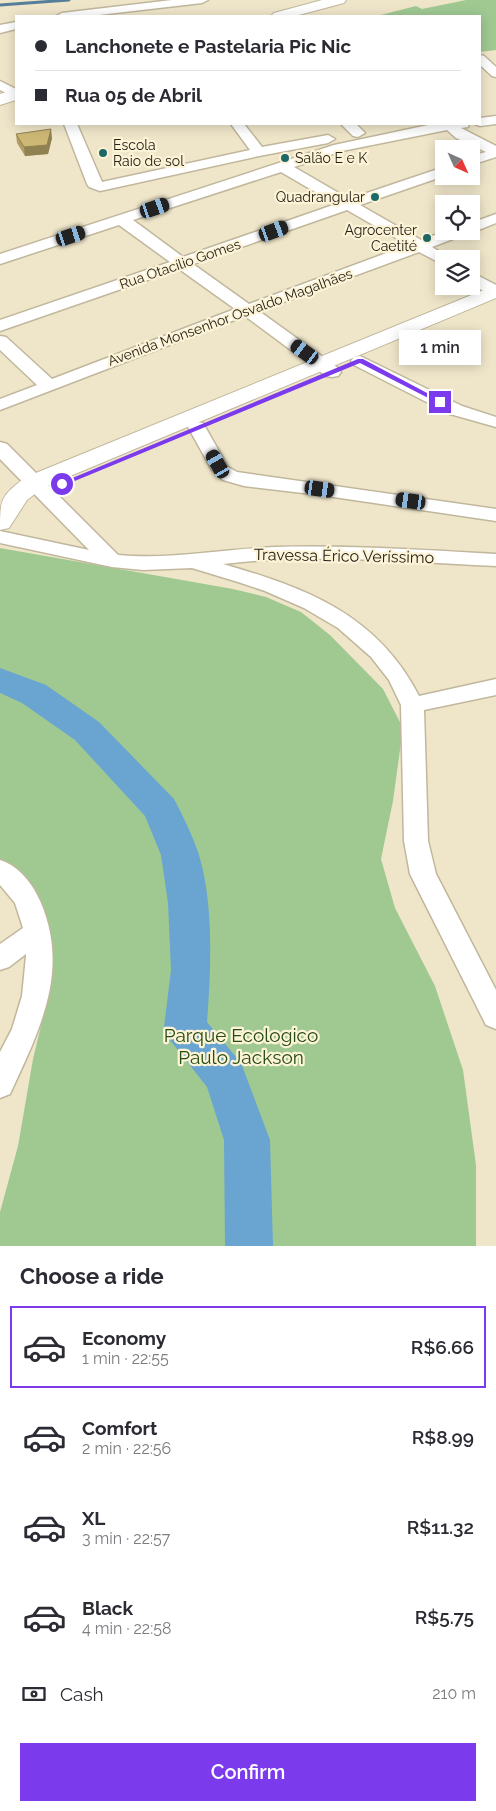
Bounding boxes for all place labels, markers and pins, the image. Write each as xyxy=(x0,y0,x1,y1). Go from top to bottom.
place label: Escola Raio de sol xyxy=(113,137,184,169)
marker: Escola Raio de sol xyxy=(97,147,109,159)
place label: Salão E e K xyxy=(295,150,367,166)
marker: Salão E e K xyxy=(279,152,291,164)
place label: Quadrangular xyxy=(276,189,365,205)
marker: Quadrangular xyxy=(369,191,381,203)
place label: Agrocenter Caetité xyxy=(344,222,417,254)
marker: Agrocenter Caetité xyxy=(421,232,433,244)

